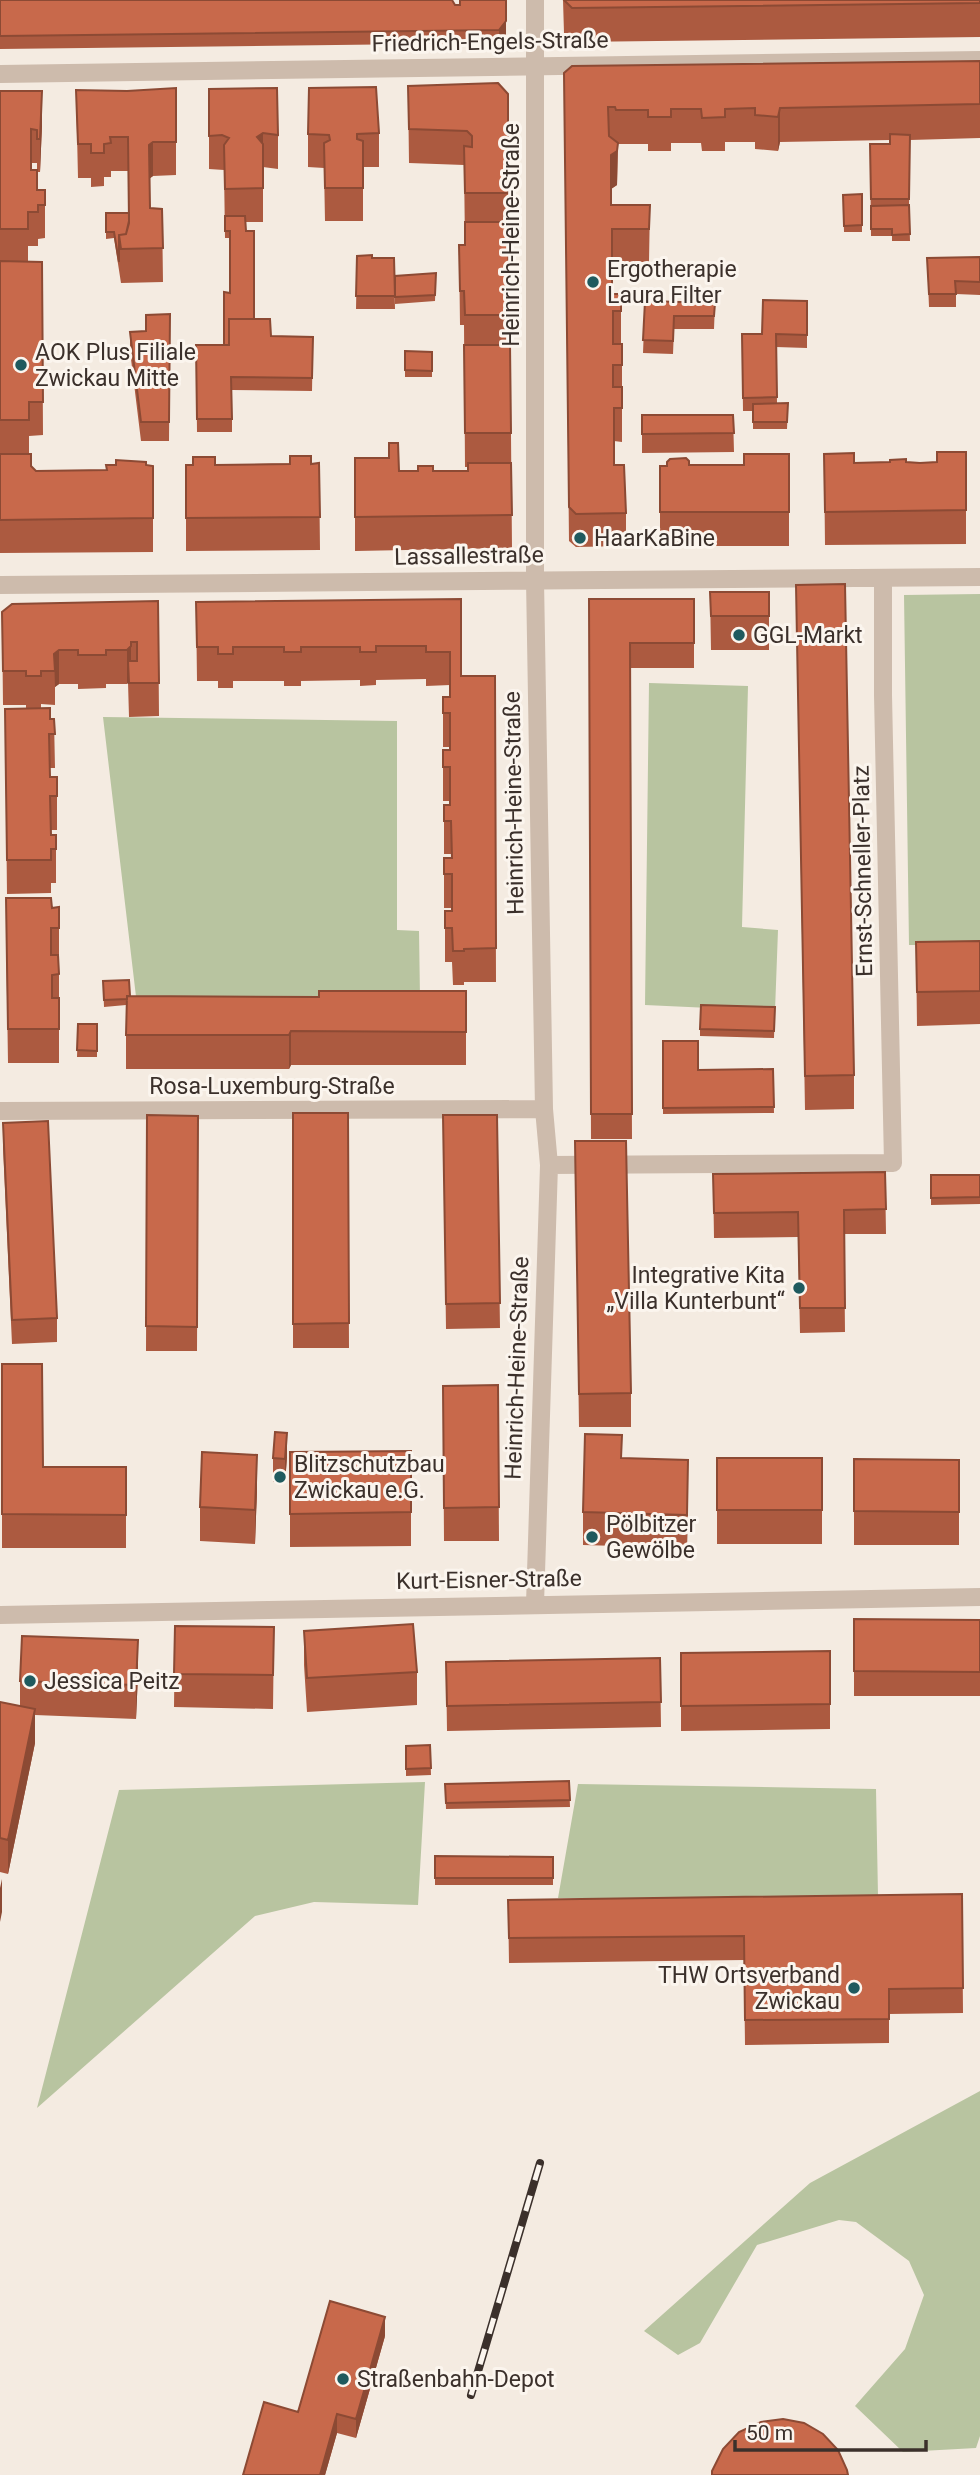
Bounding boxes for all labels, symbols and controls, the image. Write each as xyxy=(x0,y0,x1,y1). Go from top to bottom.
street label: Friedrich-Engels-Straße xyxy=(371,26,609,58)
street label: Heinrich-Heine-Straße xyxy=(498,123,525,347)
place label: Ergotherapie Laura Filter xyxy=(607,256,737,309)
marker: Ergotherapie Laura Filter xyxy=(585,274,601,290)
place label: AOK Plus Filiale Zwickau Mitte xyxy=(35,339,196,392)
marker: AOK Plus Filiale Zwickau Mitte xyxy=(13,357,29,373)
place label: HaarKaBine xyxy=(594,525,715,552)
marker: HaarKaBine xyxy=(572,530,588,546)
street label: Lassallestraße xyxy=(394,541,544,571)
place label: GGL-Markt xyxy=(753,622,863,649)
marker: GGL-Markt xyxy=(731,627,747,643)
street label: Heinrich-Heine-Straße xyxy=(499,691,529,915)
street label: Ernst-Schneller-Platz xyxy=(848,765,878,977)
street label: Rosa-Luxemburg-Straße xyxy=(149,1073,395,1100)
street label: Heinrich-Heine-Straße xyxy=(500,1256,534,1480)
place label: Integrative Kita „Villa Kunterbunt“ xyxy=(606,1262,785,1315)
marker: Integrative Kita „Villa Kunterbunt“ xyxy=(791,1280,807,1296)
place label: Blitzschutzbau Zwickau e.G. xyxy=(294,1451,445,1504)
marker: Blitzschutzbau Zwickau e.G. xyxy=(272,1469,288,1485)
place label: Pölbitzer Gewölbe xyxy=(606,1511,697,1564)
marker: Pölbitzer Gewölbe xyxy=(584,1529,600,1545)
street label: Kurt-Eisner-Straße xyxy=(396,1565,582,1595)
place label: Jessica Peitz xyxy=(44,1668,180,1695)
marker: Jessica Peitz xyxy=(22,1673,38,1689)
place label: THW Ortsverband Zwickau xyxy=(658,1962,840,2015)
marker: THW Ortsverband Zwickau xyxy=(846,1980,862,1996)
place label: Straßenbahn-Depot xyxy=(357,2366,555,2393)
marker: Straßenbahn-Depot xyxy=(335,2371,351,2387)
scale bar xyxy=(735,2408,926,2452)
text: 50 m xyxy=(746,2421,793,2445)

